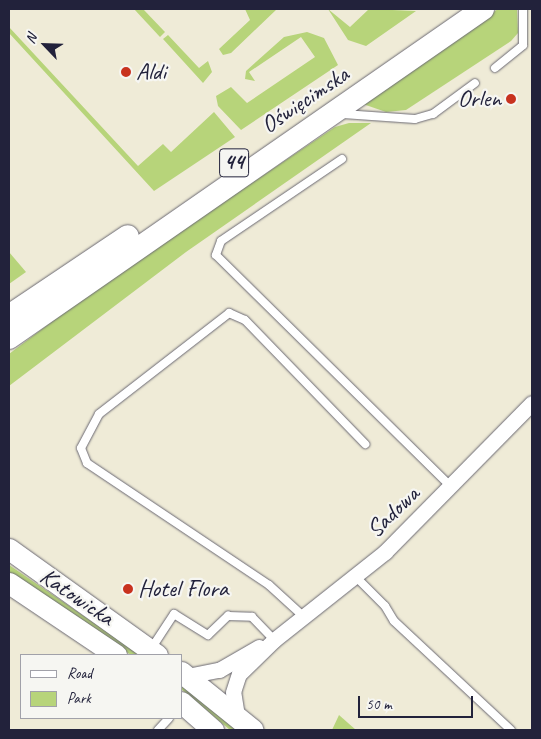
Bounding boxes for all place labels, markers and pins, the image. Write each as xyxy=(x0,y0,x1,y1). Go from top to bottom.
place label: Aldi xyxy=(136,58,166,86)
marker: Aldi xyxy=(120,66,132,78)
place label: Orlen xyxy=(458,85,501,113)
marker: Orlen xyxy=(505,93,517,105)
place label: Hotel Flora xyxy=(138,575,228,603)
marker: Hotel Flora xyxy=(122,583,134,595)

